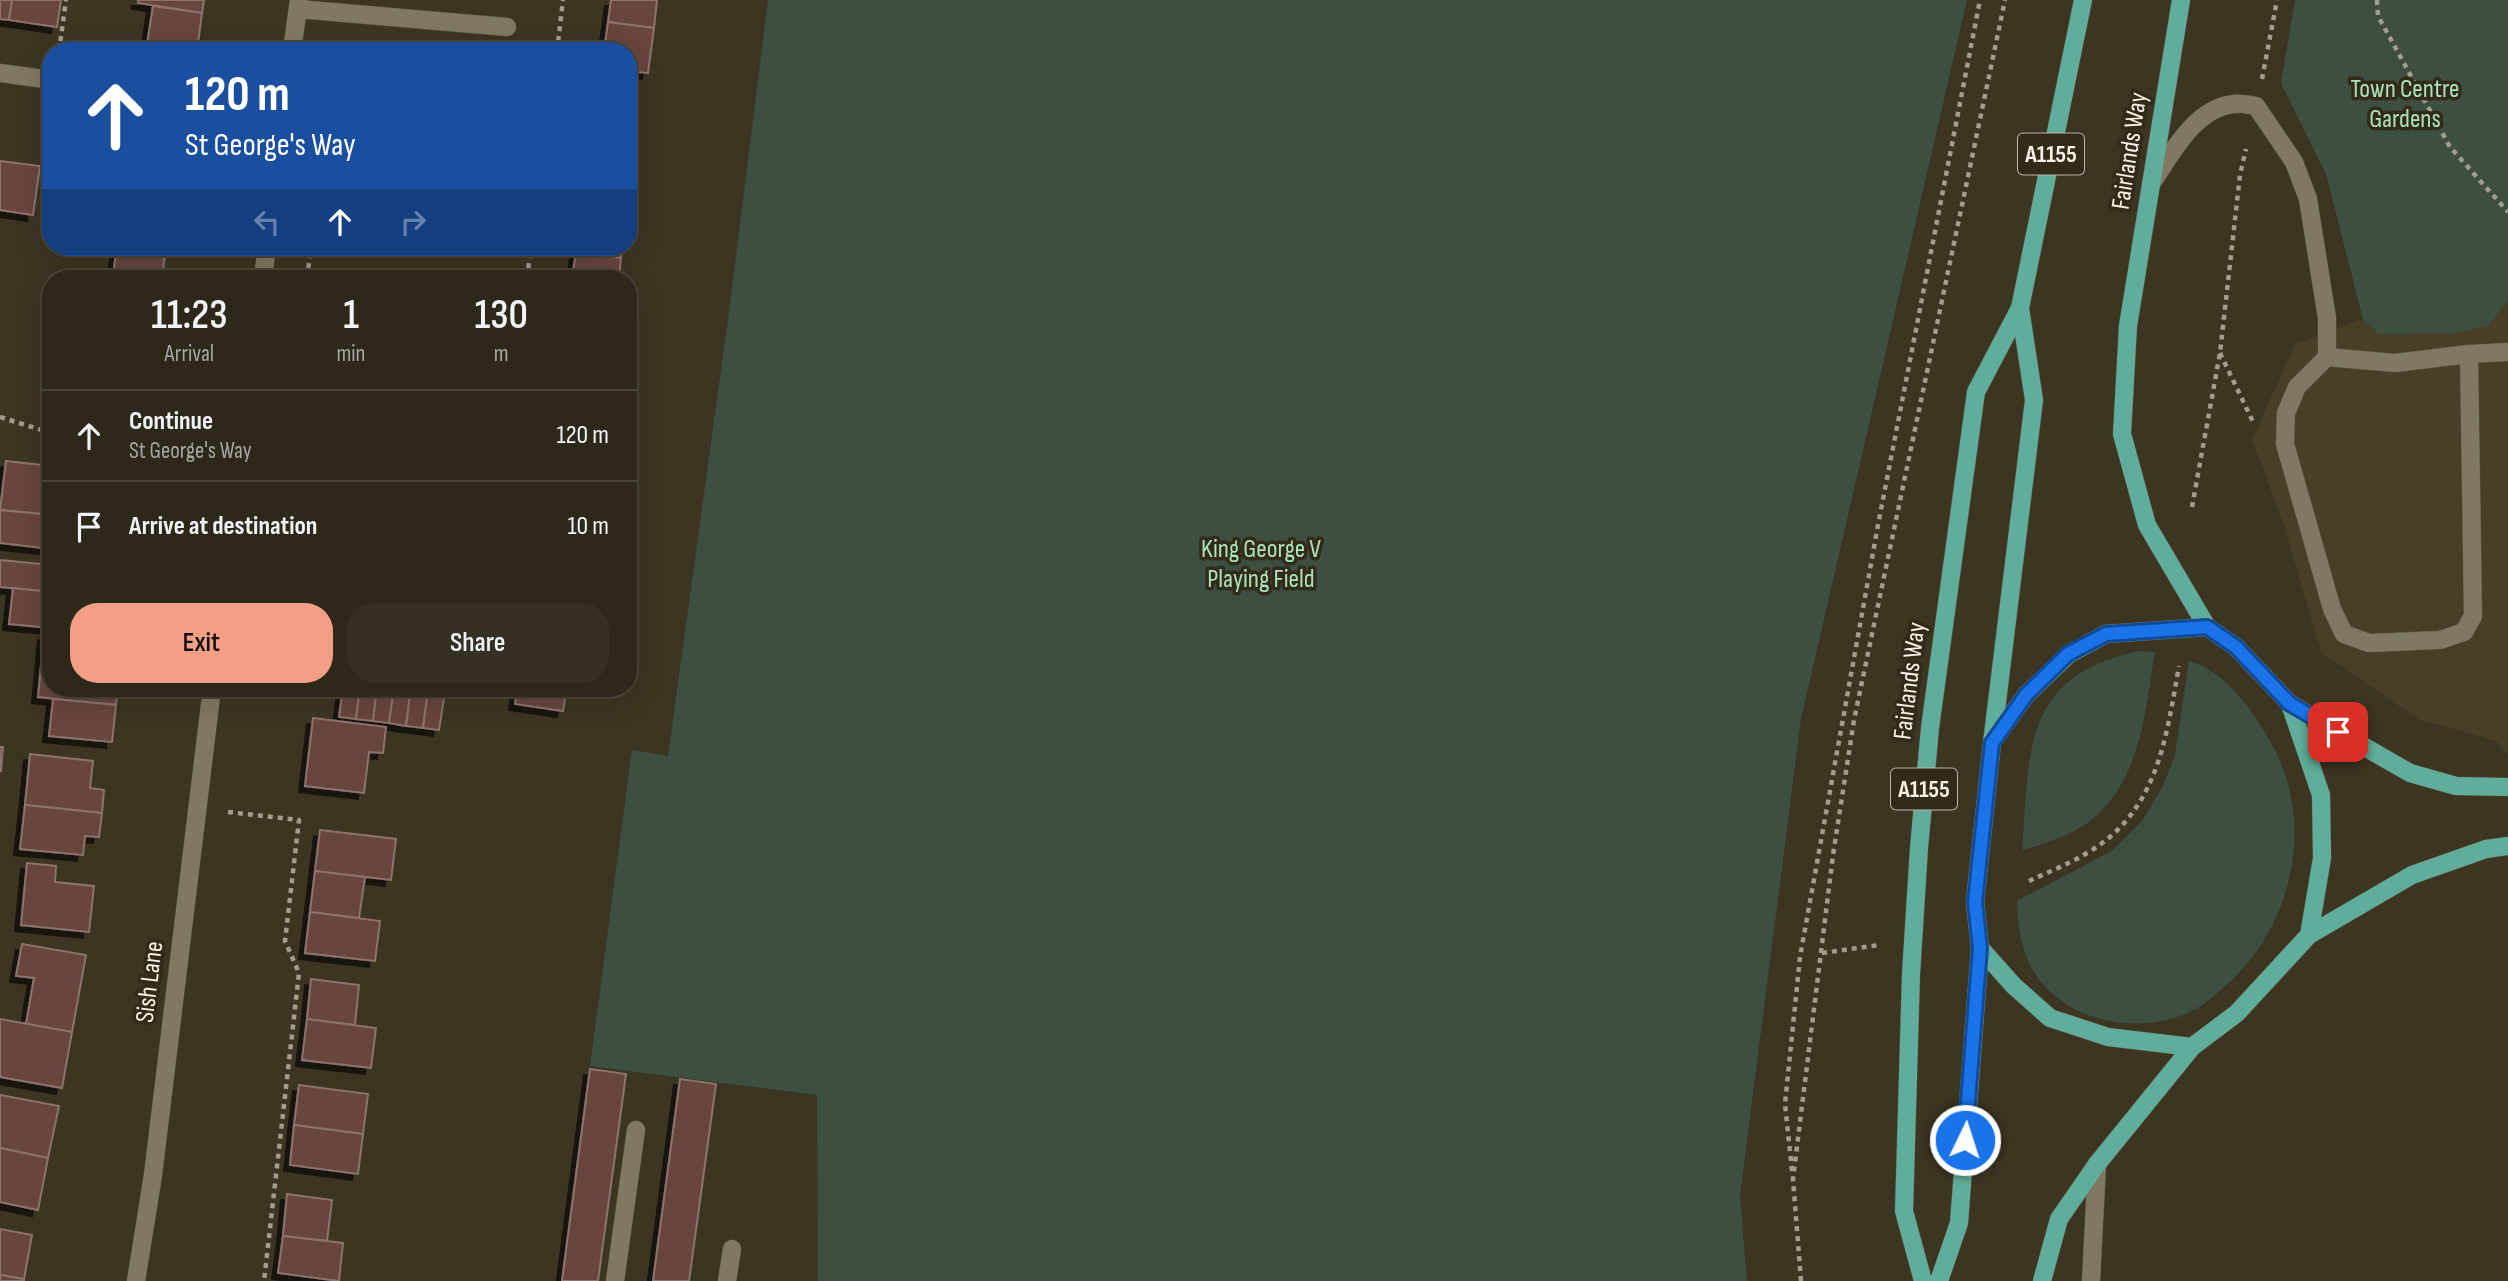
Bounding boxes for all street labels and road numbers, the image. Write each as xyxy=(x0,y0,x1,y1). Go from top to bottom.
street label: Fairlands Way xyxy=(2105,90,2155,212)
road number: A1155 xyxy=(2018,134,2084,174)
street label: Fairlands Way xyxy=(1887,621,1933,741)
road number: A1155 xyxy=(1891,768,1957,810)
street label: Sish Lane xyxy=(130,940,170,1024)

